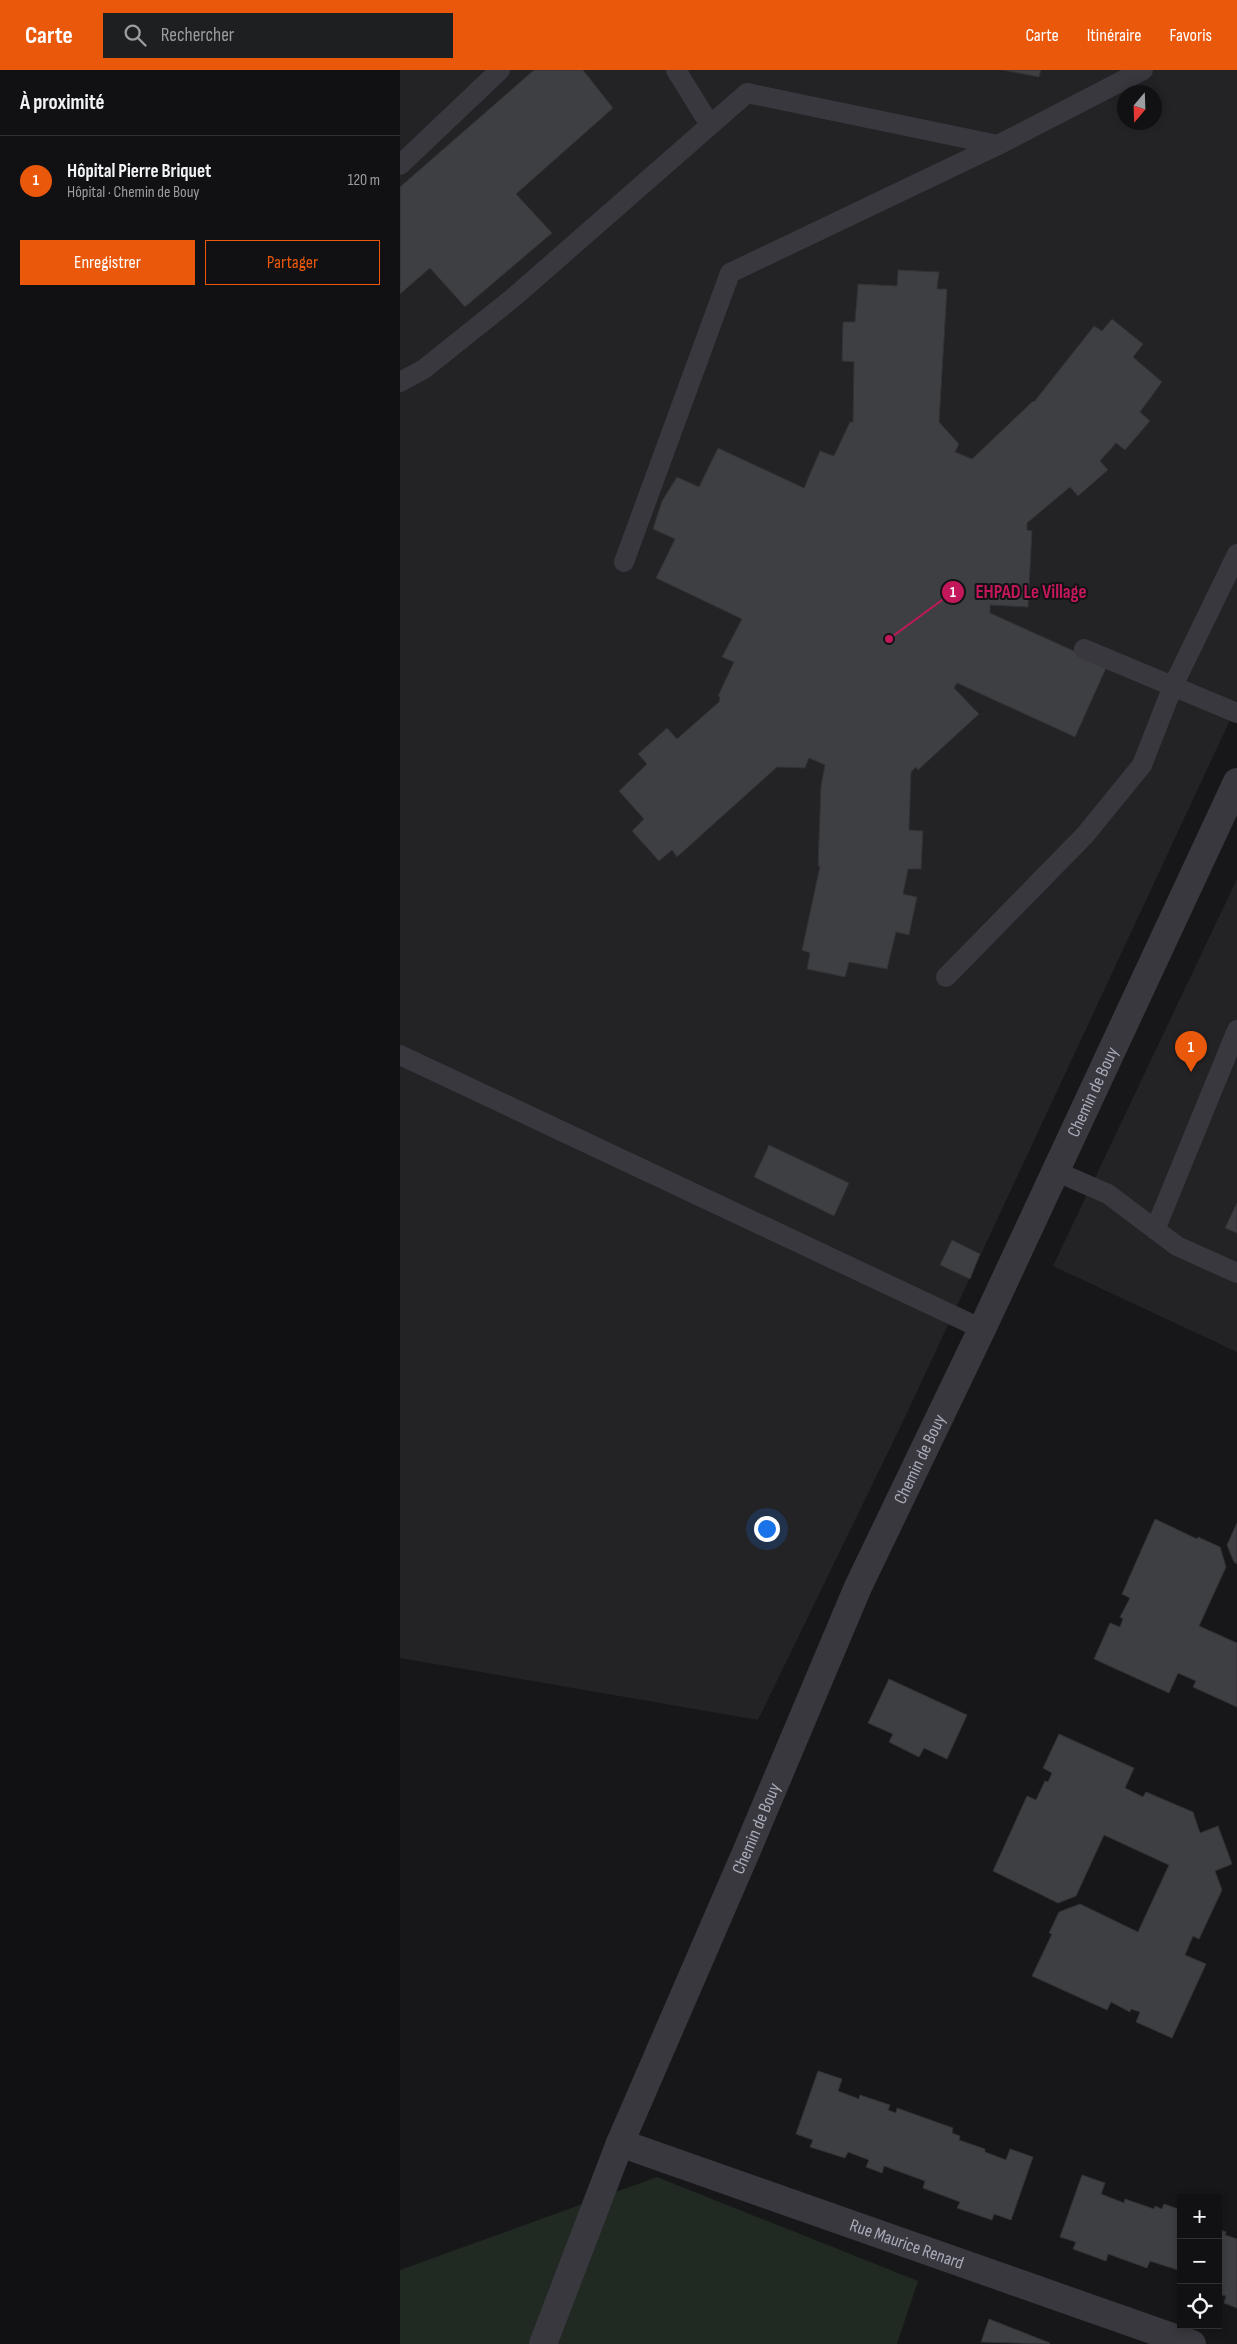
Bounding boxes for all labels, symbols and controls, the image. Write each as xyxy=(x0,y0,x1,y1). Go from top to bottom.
search box xyxy=(103,13,453,58)
text: Carte xyxy=(25,21,73,50)
icon: search xyxy=(121,21,149,49)
text: Rechercher xyxy=(161,24,234,47)
text: Carte xyxy=(1025,25,1059,46)
text: Itinéraire xyxy=(1087,25,1141,46)
text: Favoris xyxy=(1169,25,1212,46)
north arrow xyxy=(1117,85,1162,130)
text: À proximité xyxy=(20,90,105,115)
text: Hôpital Pierre Briquet xyxy=(67,160,211,183)
text: 1 xyxy=(33,171,39,190)
text: 120 m xyxy=(348,171,380,190)
text: Hôpital · Chemin de Bouy xyxy=(67,183,200,202)
button: Enregistrer xyxy=(20,240,195,285)
button: Partager xyxy=(205,240,380,285)
callout: EHPAD Le Village xyxy=(940,575,1097,609)
text: EHPAD Le Village xyxy=(975,581,1087,604)
text: 1 xyxy=(950,583,956,602)
pin: 1 xyxy=(1175,1031,1207,1072)
street label: Chemin de Bouy xyxy=(1063,1044,1123,1140)
street label: Chemin de Bouy xyxy=(890,1411,950,1507)
your location xyxy=(754,1516,780,1542)
street label: Chemin de Bouy xyxy=(728,1780,785,1877)
map controls xyxy=(1177,2194,1222,2329)
button: + xyxy=(1177,2194,1222,2239)
street label: Rue Maurice Renard xyxy=(847,2215,966,2274)
button: − xyxy=(1177,2239,1222,2284)
button: locate xyxy=(1177,2284,1222,2329)

